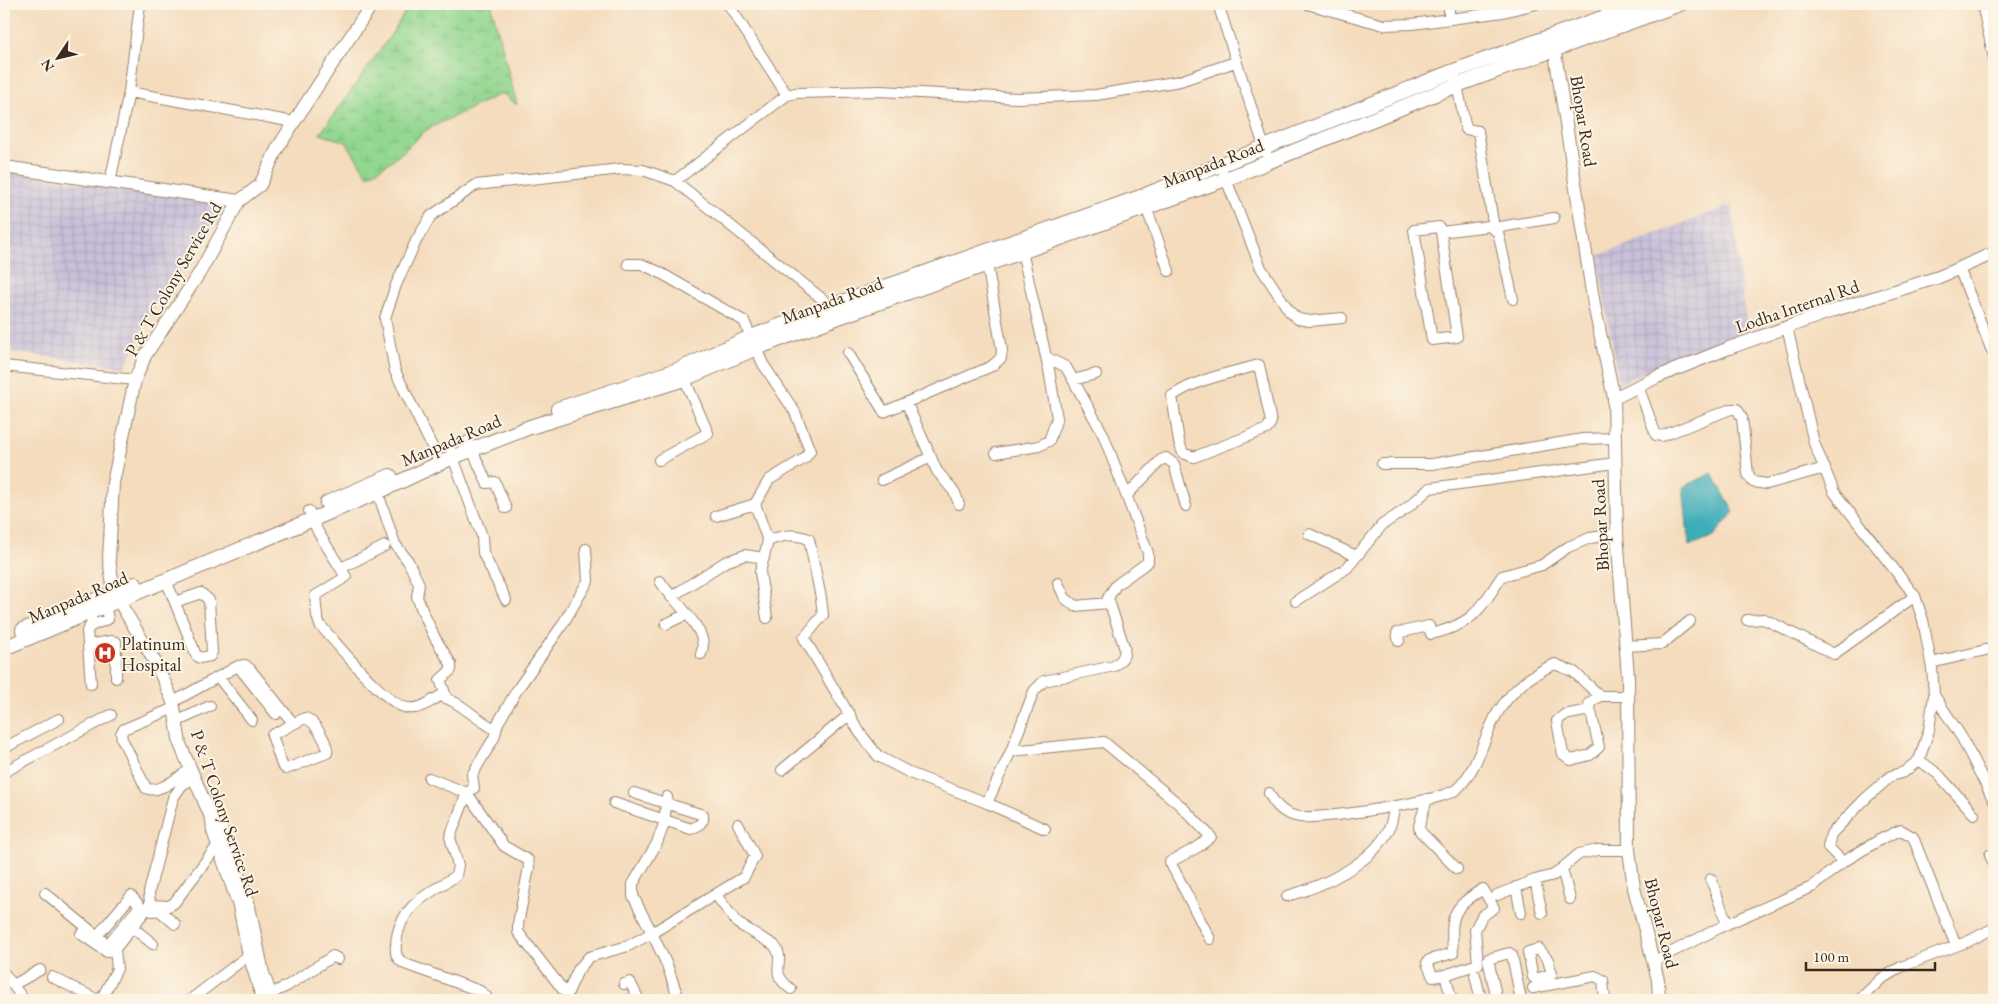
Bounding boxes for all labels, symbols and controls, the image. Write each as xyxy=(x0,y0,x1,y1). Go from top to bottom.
north arrow xyxy=(32,32,82,82)
text: N xyxy=(36,55,58,75)
street label: Bhopar Road xyxy=(1565,74,1603,169)
street label: Manpada Road xyxy=(1159,133,1268,193)
street label: P & T Colony Service Rd xyxy=(119,197,227,360)
street label: Manpada Road xyxy=(778,271,887,329)
street label: Lodha Internal Rd xyxy=(1732,274,1863,338)
street label: Manpada Road xyxy=(398,408,505,471)
street label: Bhopar Road xyxy=(1586,477,1614,572)
street label: Manpada Road xyxy=(25,565,132,628)
place label: Platinum Hospital xyxy=(121,632,186,676)
hospital icon: Platinum Hospital xyxy=(93,641,117,665)
street label: P & T Colony Service Rd xyxy=(186,727,265,900)
street label: Bhopar Road xyxy=(1640,875,1685,971)
scale bar xyxy=(1806,939,1934,971)
text: 100 m xyxy=(1813,947,1850,966)

